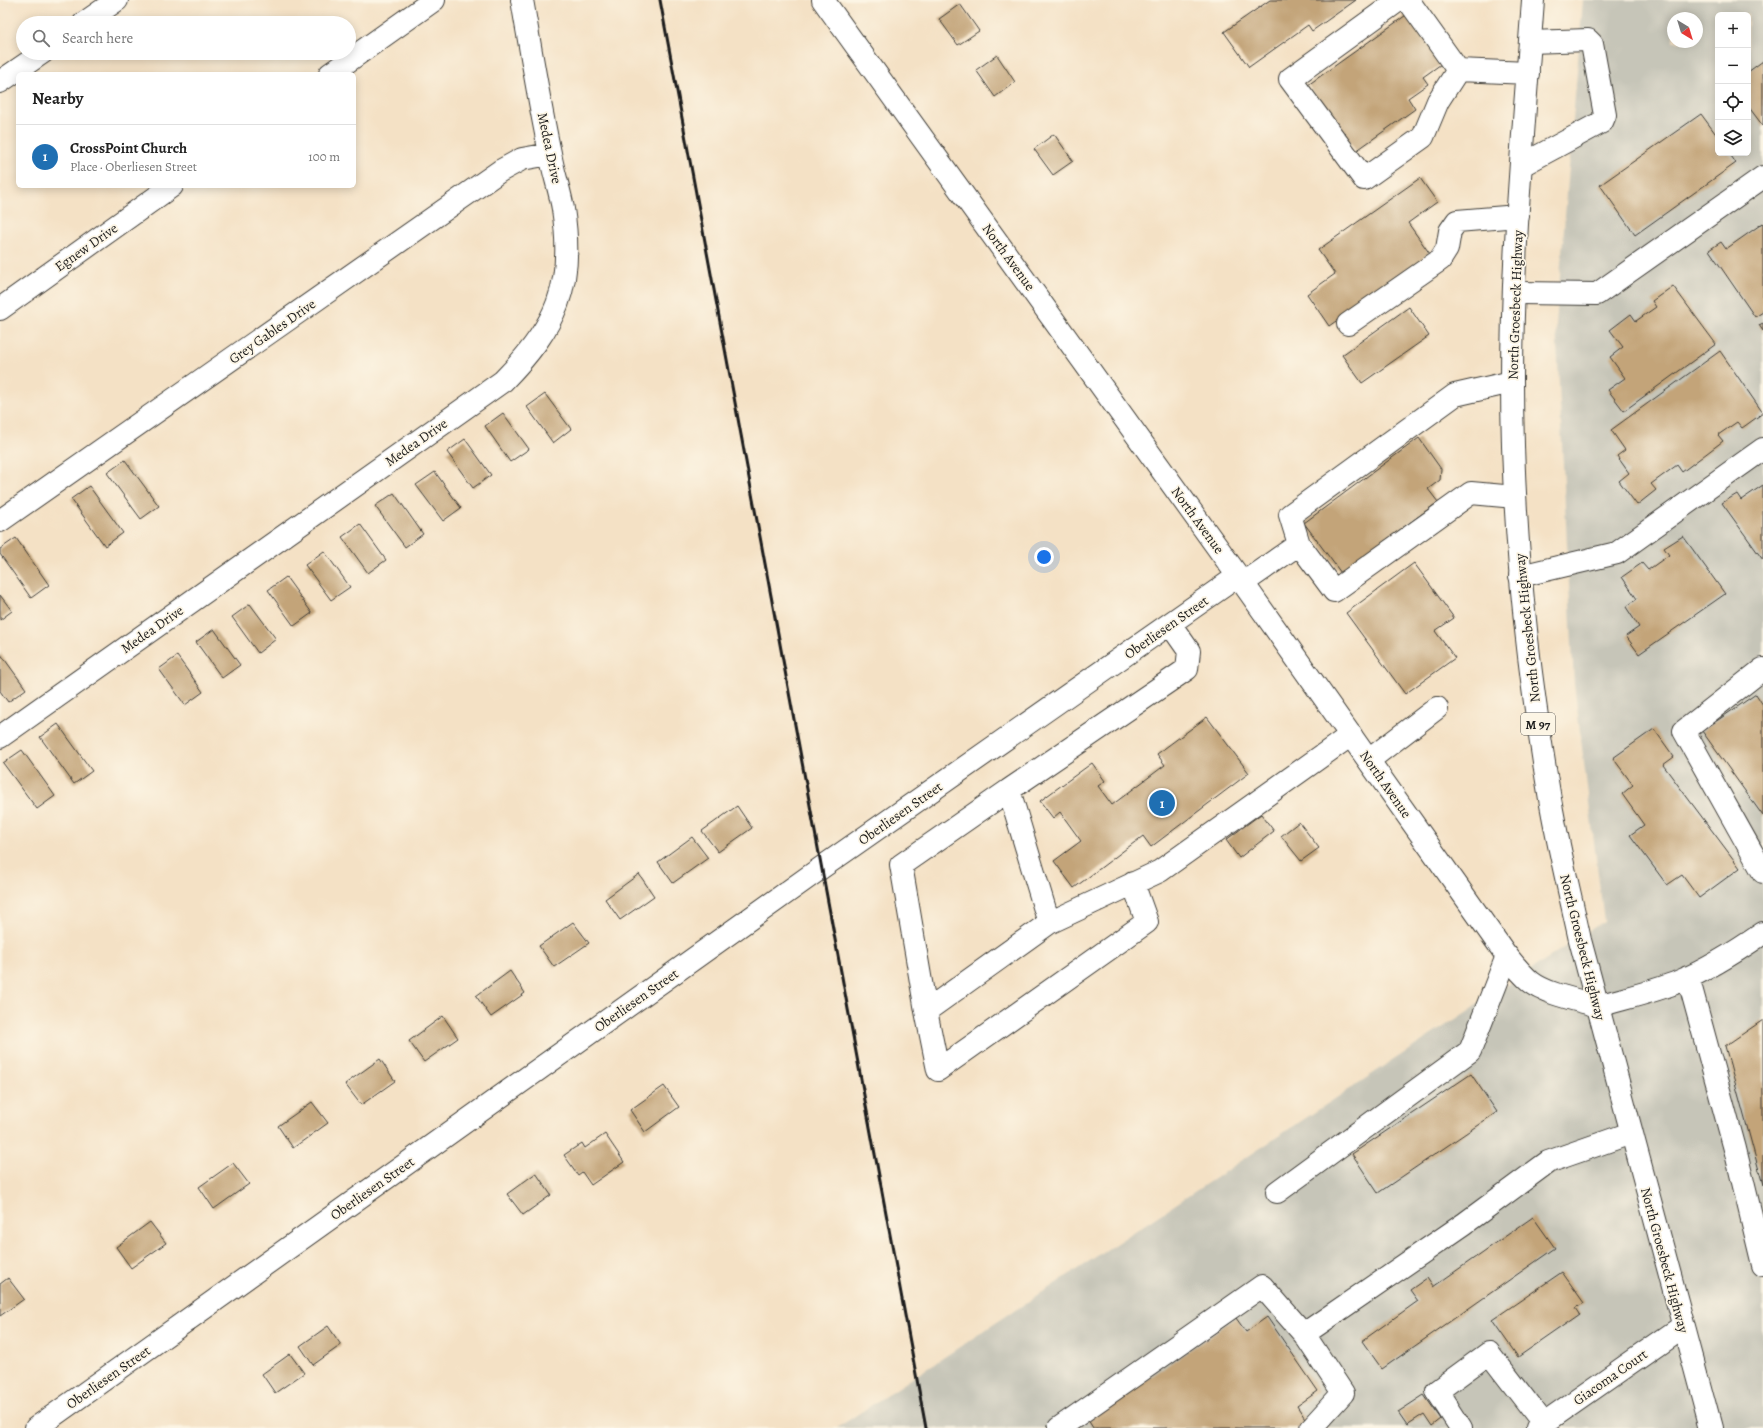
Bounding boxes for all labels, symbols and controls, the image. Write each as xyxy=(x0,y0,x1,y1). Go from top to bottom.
north arrow xyxy=(1667,12,1703,48)
map controls xyxy=(1715,12,1751,156)
button: + xyxy=(1715,12,1751,48)
search box xyxy=(16,16,356,60)
icon: search xyxy=(30,27,52,49)
text: Search here xyxy=(62,28,133,48)
button: − xyxy=(1715,48,1751,84)
button: locate xyxy=(1715,84,1751,120)
text: Nearby xyxy=(32,87,83,110)
street label: Medea Drive xyxy=(533,111,566,185)
button: layers xyxy=(1715,120,1751,156)
text: CrossPoint Church xyxy=(70,138,187,158)
text: 1 xyxy=(43,148,47,165)
text: 100 m xyxy=(308,148,340,165)
text: Place · Oberliesen Street xyxy=(70,158,197,175)
street label: Egnew Drive xyxy=(51,219,122,276)
street label: North Avenue xyxy=(978,220,1039,295)
street label: North Groesbeck Highway xyxy=(1503,229,1528,380)
street label: Grey Gables Drive xyxy=(225,294,319,368)
street label: Medea Drive xyxy=(381,414,451,471)
street label: North Avenue xyxy=(1167,483,1228,558)
your location xyxy=(1034,547,1054,567)
street label: North Groesbeck Highway xyxy=(1510,552,1545,703)
street label: Oberliesen Street xyxy=(1120,591,1213,664)
street label: Medea Drive xyxy=(117,601,187,658)
road number: M 97 xyxy=(1521,713,1555,735)
street label: North Avenue xyxy=(1355,747,1416,822)
street label: Oberliesen Street xyxy=(854,777,947,850)
pin: 1 xyxy=(1149,788,1175,818)
street label: North Groesbeck Highway xyxy=(1555,872,1610,1023)
street label: Oberliesen Street xyxy=(590,964,683,1037)
street label: Oberliesen Street xyxy=(326,1152,419,1225)
street label: North Groesbeck Highway xyxy=(1636,1185,1693,1336)
street label: Oberliesen Street xyxy=(62,1341,155,1414)
street label: Giacoma Court xyxy=(1570,1345,1651,1410)

